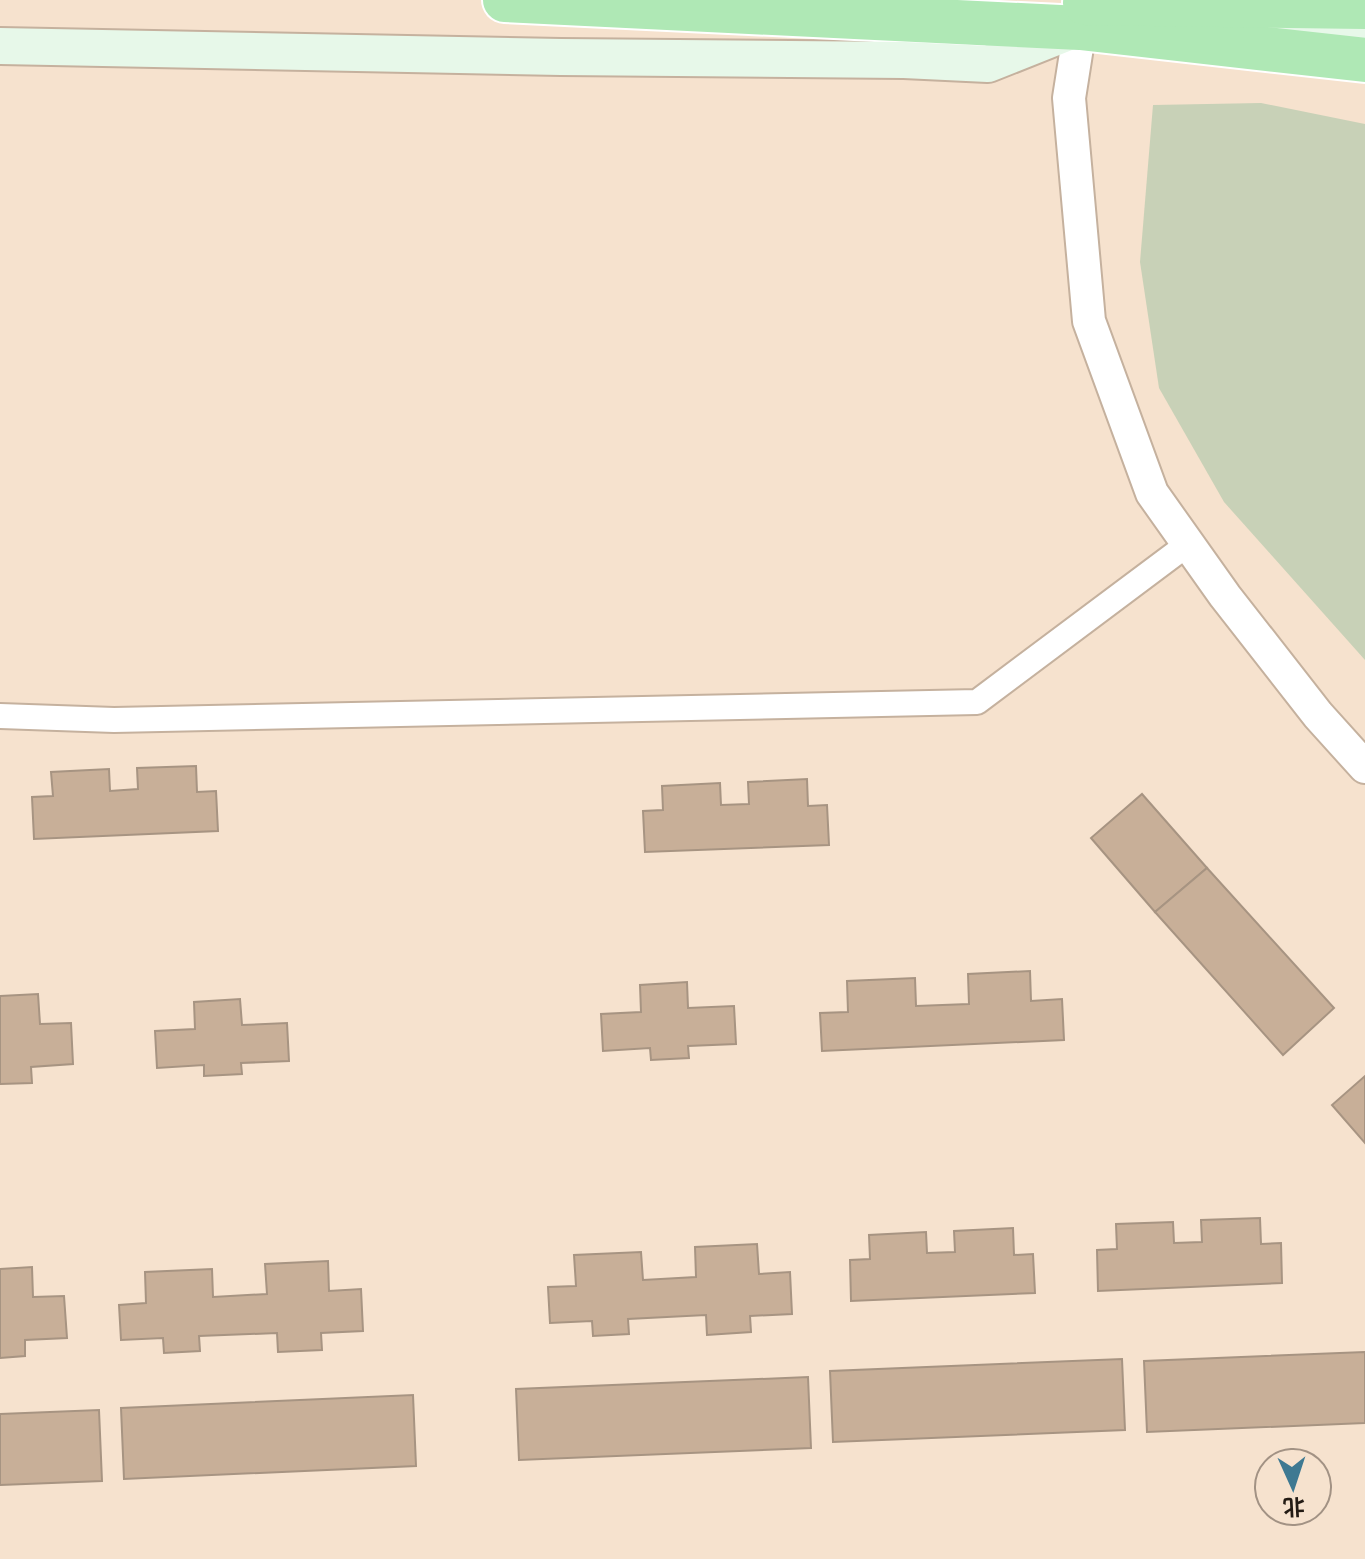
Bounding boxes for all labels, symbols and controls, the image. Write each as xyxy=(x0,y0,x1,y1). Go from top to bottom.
north arrow xyxy=(1253,1447,1333,1527)
text: 北 xyxy=(1282,1493,1306,1521)

